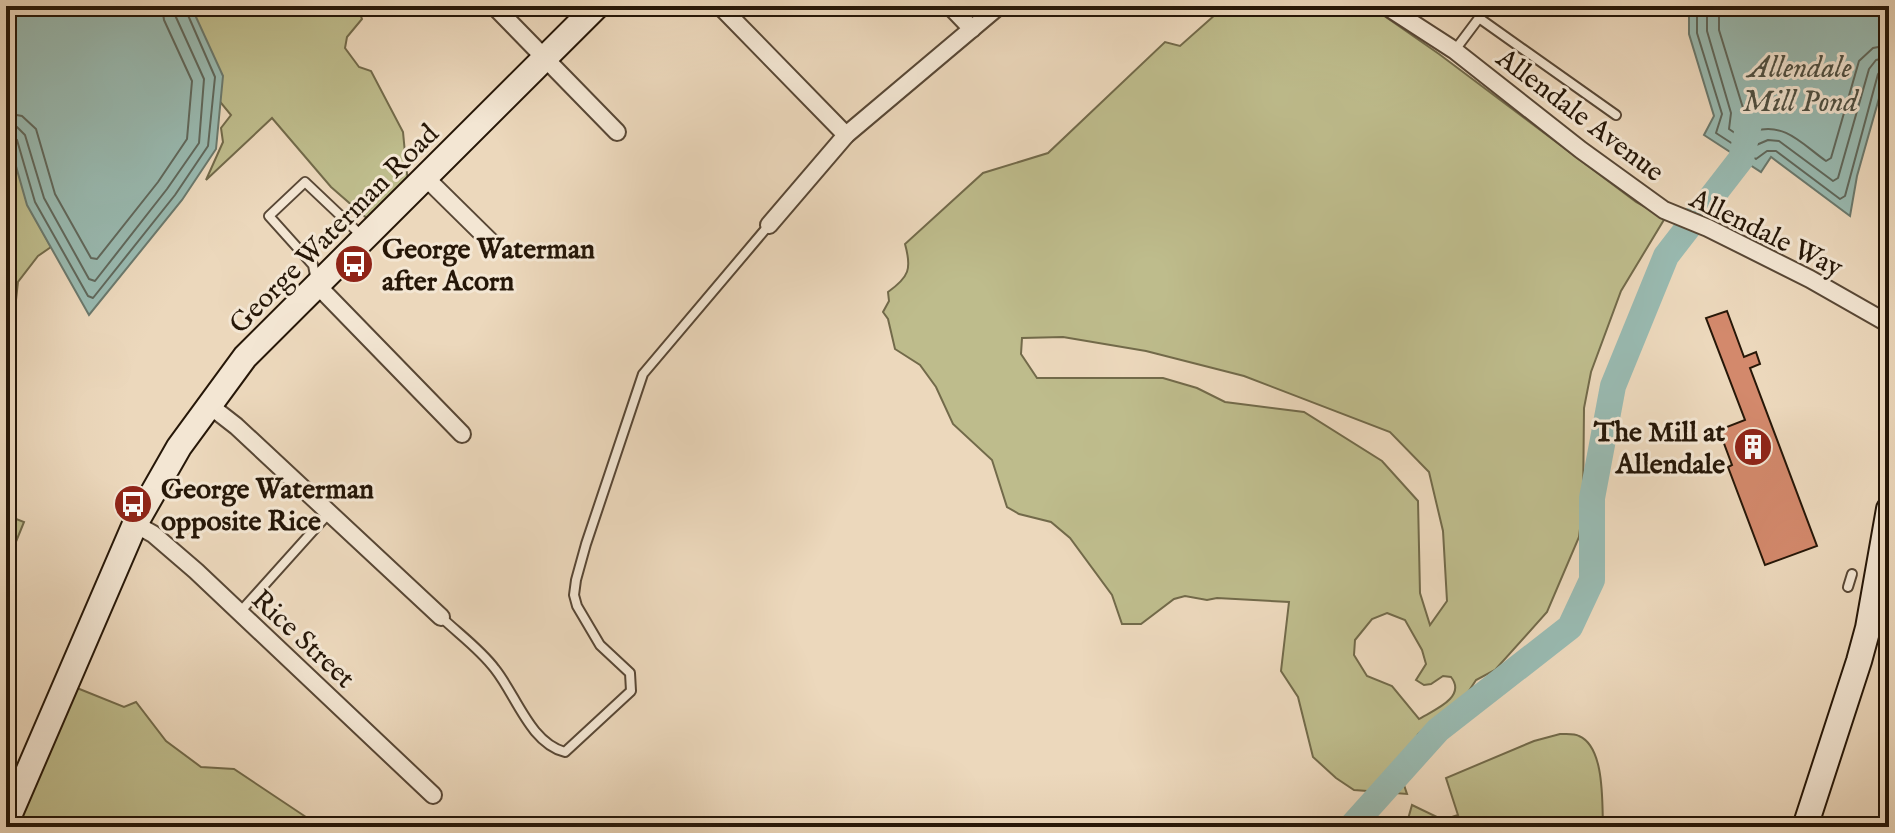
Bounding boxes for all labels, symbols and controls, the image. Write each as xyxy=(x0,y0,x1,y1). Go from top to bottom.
street label: Allendale Avenue xyxy=(1488,41,1670,191)
water label: Allendale Mill Pond xyxy=(1742,50,1859,122)
street label: George Waterman Road xyxy=(223,118,447,342)
street label: Allendale Way xyxy=(1683,182,1848,286)
place label: George Waterman after Acorn xyxy=(382,233,595,300)
bus stop icon: George Waterman after Acorn xyxy=(333,243,375,285)
place label: The Mill at Allendale xyxy=(1593,416,1725,483)
building icon: The Mill at Allendale xyxy=(1732,426,1774,468)
place label: George Waterman opposite Rice xyxy=(161,473,374,540)
bus stop icon: George Waterman opposite Rice xyxy=(112,483,154,525)
street label: Rice Street xyxy=(243,583,362,697)

